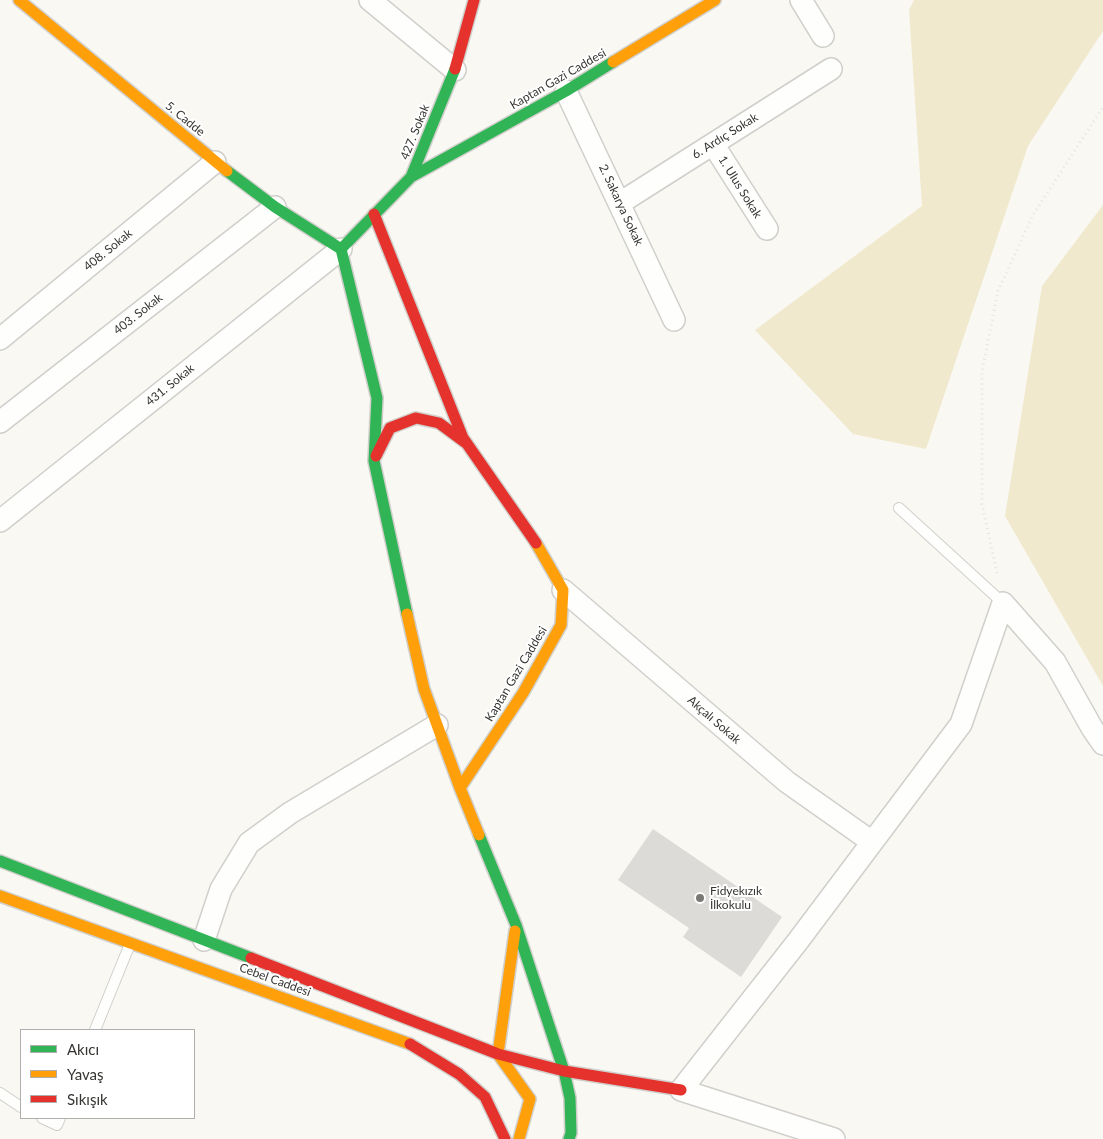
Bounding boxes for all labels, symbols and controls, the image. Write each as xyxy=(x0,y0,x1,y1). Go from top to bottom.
street label: Kaptan Gazi Caddesi xyxy=(507,46,609,112)
street label: 5. Cadde xyxy=(162,99,208,139)
street label: 427. Sokak xyxy=(397,102,433,162)
street label: 6. Ardıç Sokak xyxy=(689,110,761,162)
street label: 1. Ulus Sokak xyxy=(715,153,765,221)
street label: 2. Sakarya Sokak xyxy=(596,162,646,248)
street label: 408. Sokak xyxy=(81,226,135,274)
street label: 403. Sokak xyxy=(111,290,165,338)
street label: 431. Sokak xyxy=(143,361,197,409)
street label: Kaptan Gazi Caddesi xyxy=(482,624,550,724)
street label: Akçalı Sokak xyxy=(684,693,744,747)
place label: Fidyekızık İlkokulu xyxy=(710,884,762,912)
marker: Fidyekızık İlkokulu xyxy=(694,892,706,904)
street label: Cebel Caddesi xyxy=(237,960,313,1000)
legend xyxy=(20,1029,195,1119)
text: Akıcı xyxy=(67,1040,99,1058)
text: Yavaş xyxy=(67,1065,104,1083)
text: Sıkışık xyxy=(67,1090,108,1108)

